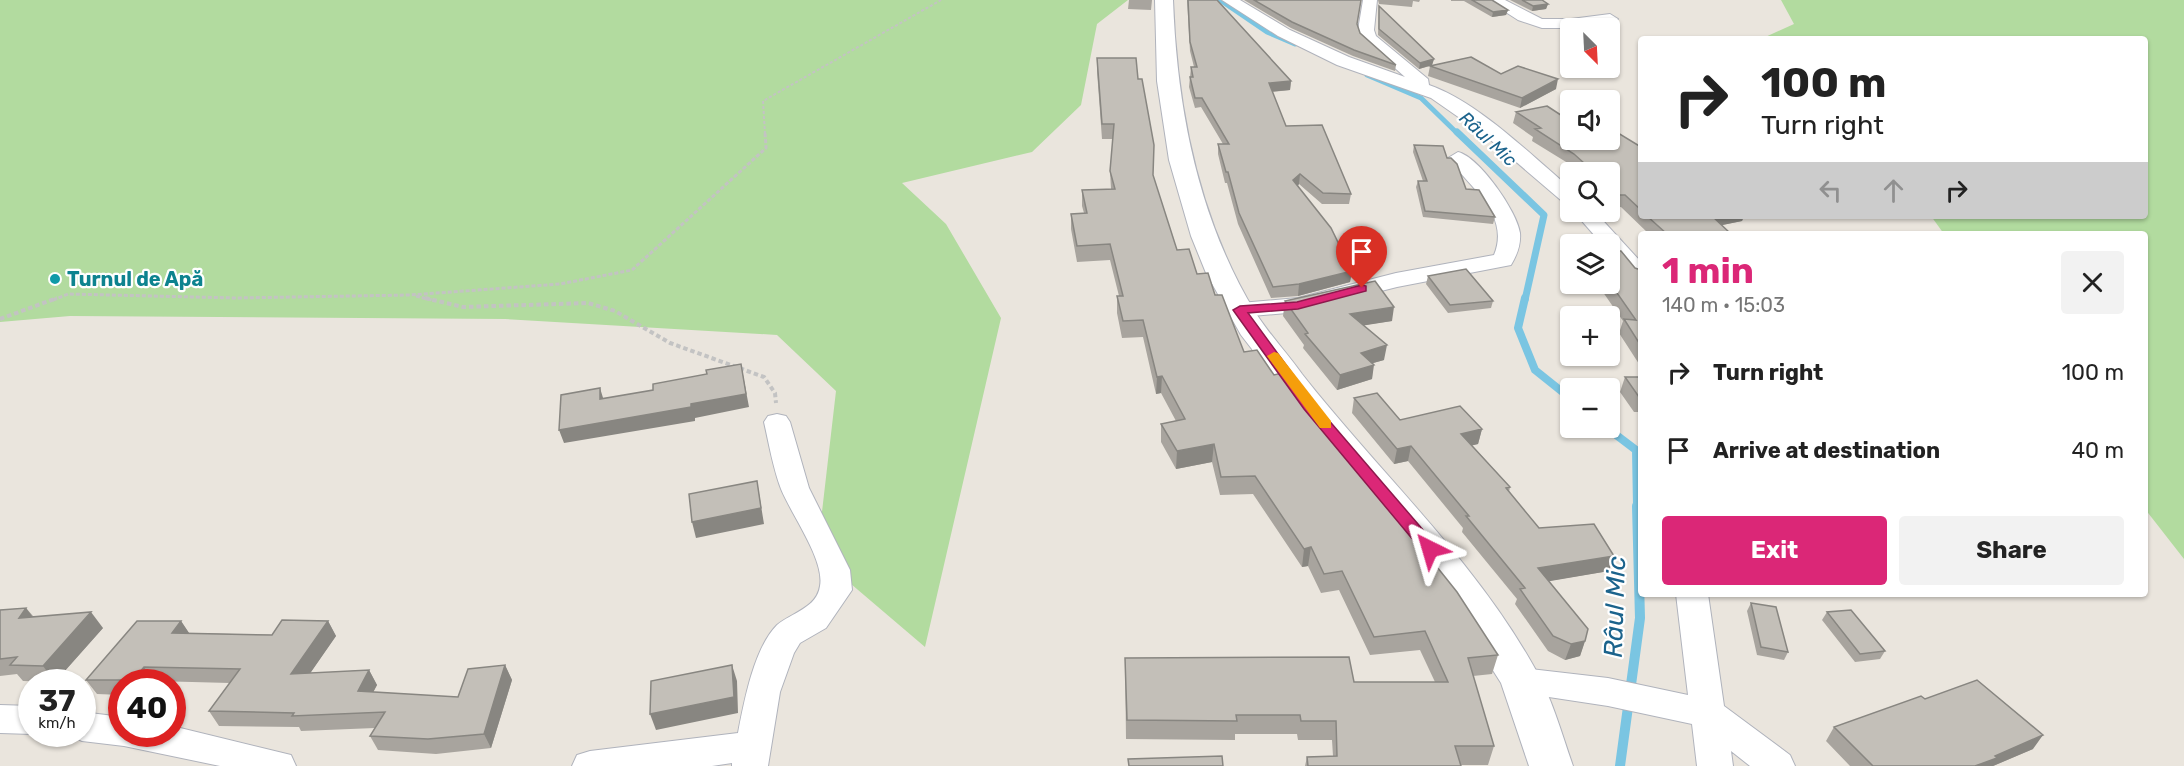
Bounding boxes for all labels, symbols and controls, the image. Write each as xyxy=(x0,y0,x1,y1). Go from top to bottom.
north arrow xyxy=(1560,18,1620,78)
map controls xyxy=(1560,18,1620,438)
text: 100 m xyxy=(1761,58,1886,108)
icon: right xyxy=(1662,60,1740,138)
button: sound xyxy=(1560,90,1620,150)
water label: Râul Mic xyxy=(1455,107,1521,171)
text: Turn right xyxy=(1761,109,1884,141)
button: search xyxy=(1560,162,1620,222)
icon: left xyxy=(1814,174,1847,207)
icon: ahead xyxy=(1877,174,1910,207)
icon: right xyxy=(1940,174,1973,207)
pin xyxy=(1336,226,1387,288)
button: layers xyxy=(1560,234,1620,294)
icon: arrive xyxy=(1345,235,1378,268)
text: 1 min xyxy=(1662,249,1754,292)
button: close xyxy=(2061,251,2124,314)
place label: Turnul de Apă xyxy=(67,267,203,291)
marker: Turnul de Apă xyxy=(48,272,62,286)
text: 140 m · 15:03 xyxy=(1662,293,1785,317)
button: + xyxy=(1560,306,1620,366)
icon: right xyxy=(1662,356,1695,389)
text: Turn right xyxy=(1713,359,1823,386)
text: 100 m xyxy=(2062,359,2124,386)
button: − xyxy=(1560,378,1620,438)
icon: arrive xyxy=(1662,434,1695,467)
text: Arrive at destination xyxy=(1713,437,1940,464)
text: 40 m xyxy=(2071,437,2124,464)
button: Exit xyxy=(1662,516,1887,585)
button: Share xyxy=(1899,516,2124,585)
position arrow xyxy=(1398,517,1462,581)
water label: Râul Mic xyxy=(1598,555,1632,659)
speed limit sign: 40 xyxy=(108,669,186,747)
text: 37 xyxy=(39,683,75,719)
text: km/h xyxy=(38,714,76,732)

